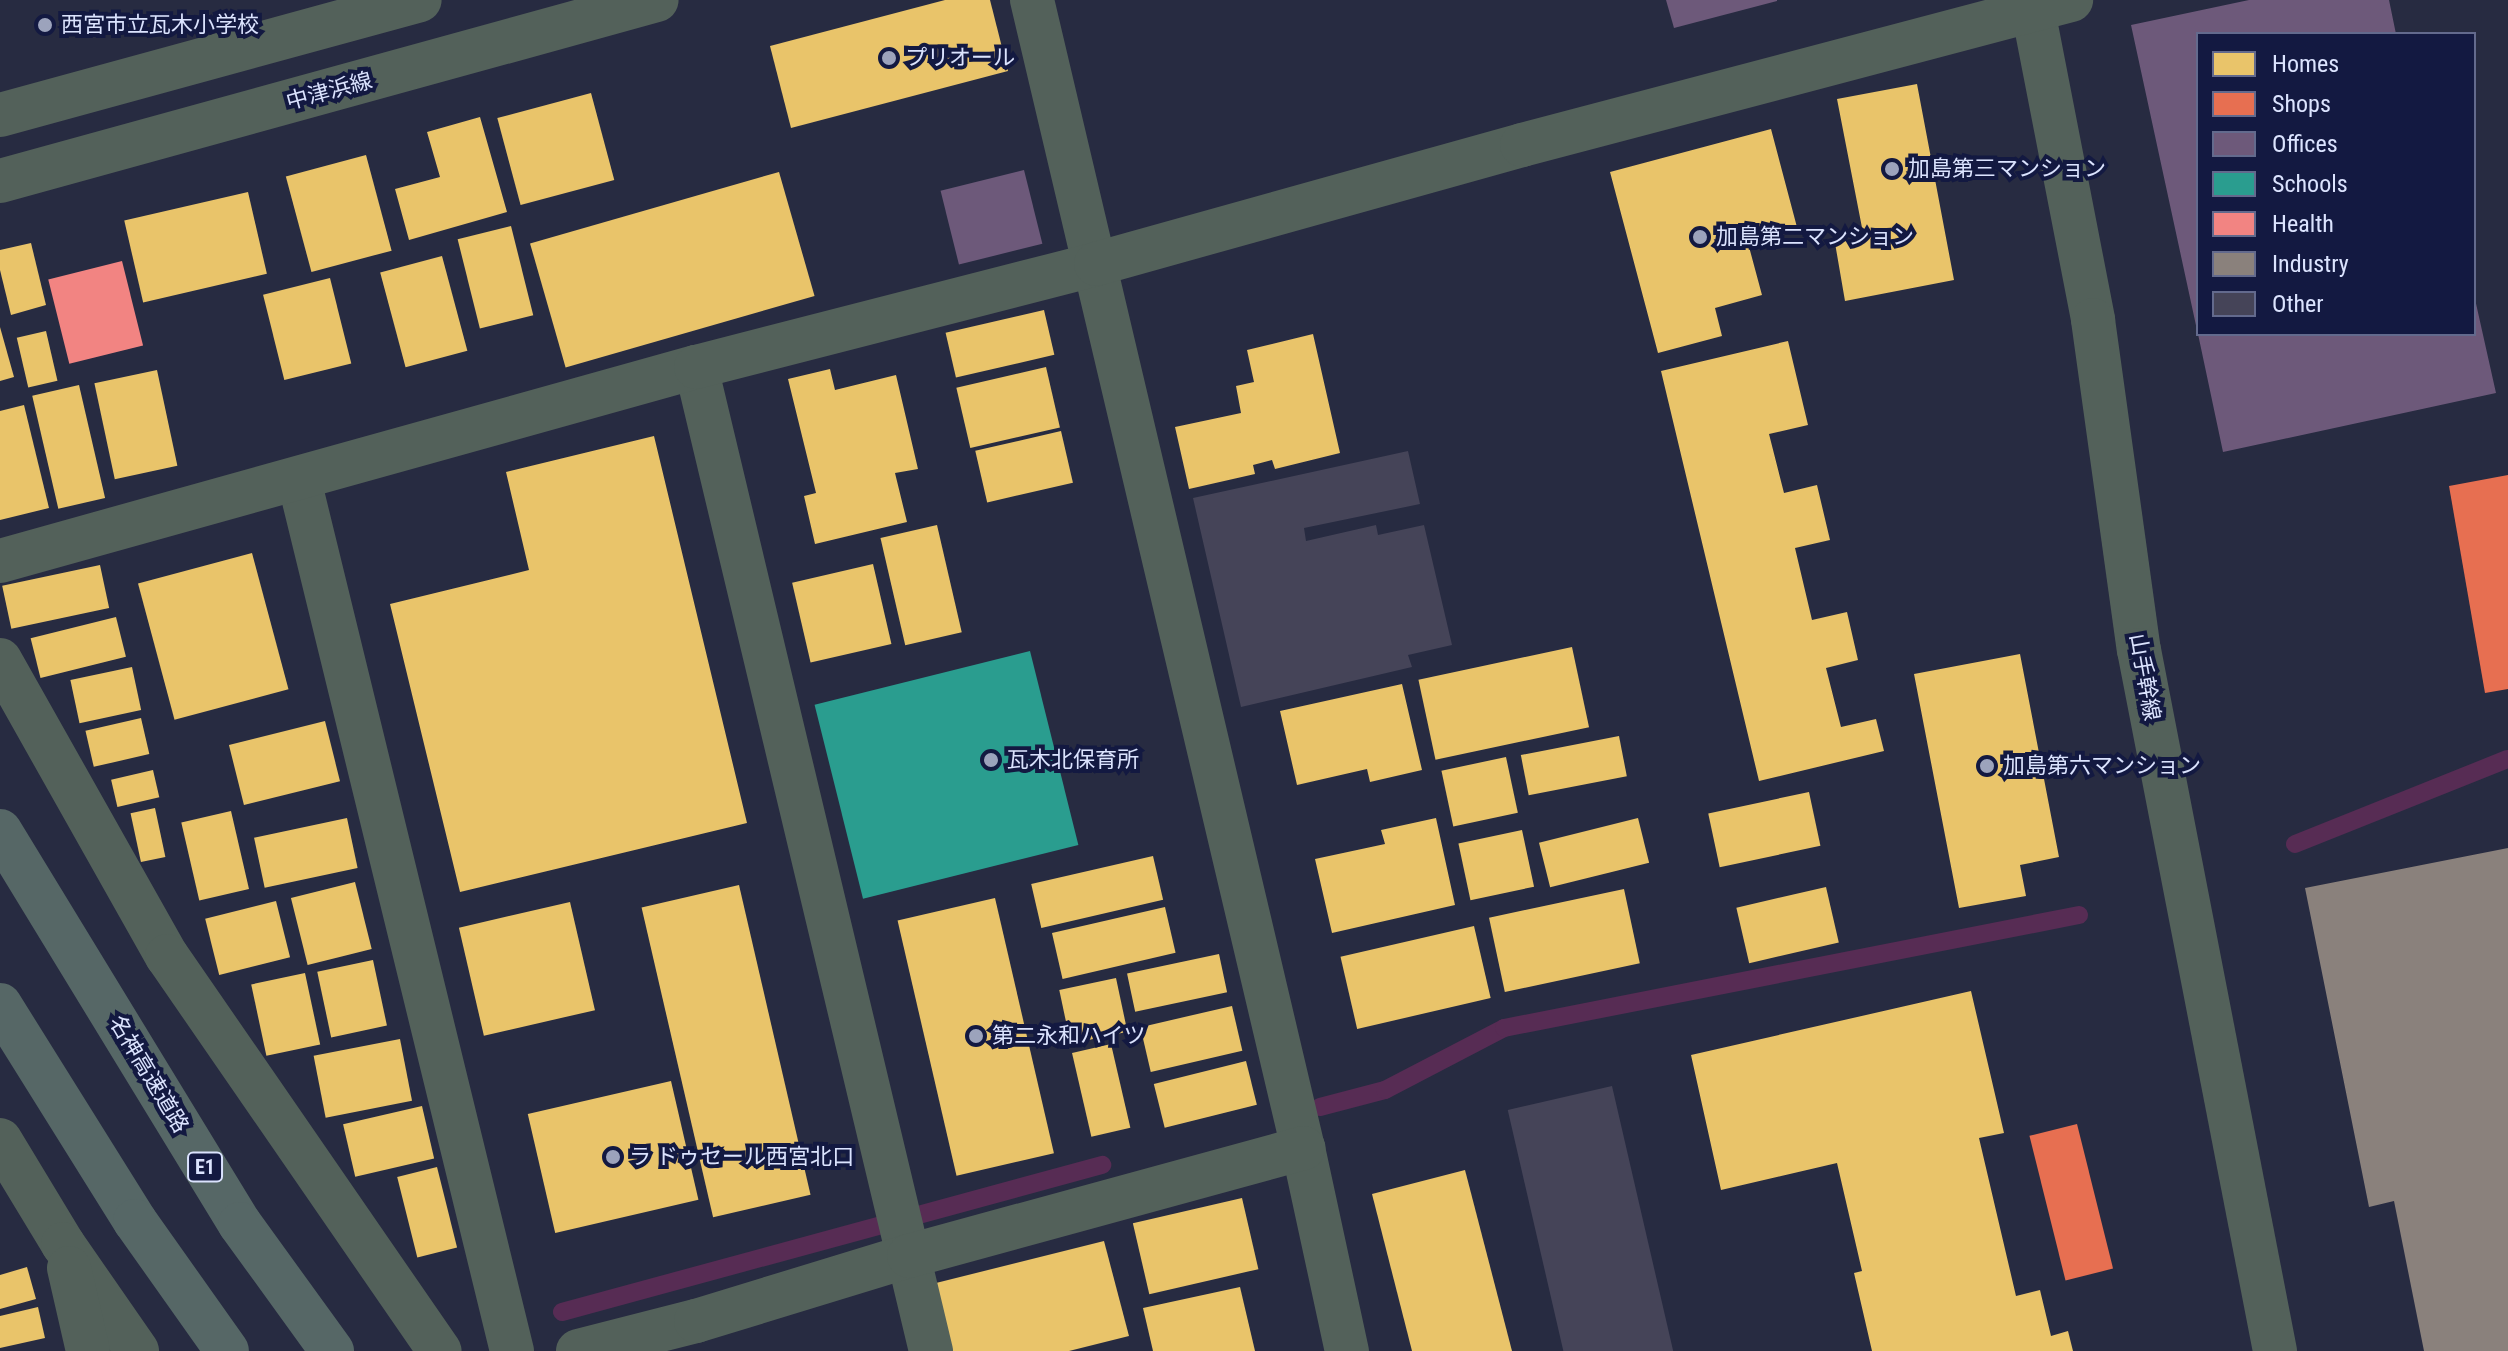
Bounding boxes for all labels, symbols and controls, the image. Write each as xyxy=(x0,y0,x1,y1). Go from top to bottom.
place label: 西宮市立瓦木小学校 xyxy=(61,12,259,38)
marker: 西宮市立瓦木小学校 xyxy=(36,16,54,34)
legend xyxy=(2196,32,2476,336)
place label: プリオール xyxy=(905,45,1015,71)
marker: プリオール xyxy=(880,49,898,67)
text: Homes xyxy=(2272,50,2339,78)
street label: 中津浜線 xyxy=(283,67,375,115)
text: Shops xyxy=(2272,90,2331,118)
text: Offices xyxy=(2272,130,2338,158)
place label: 加島第三マンション xyxy=(1908,156,2106,182)
marker: 加島第三マンション xyxy=(1883,160,1901,178)
text: Schools xyxy=(2272,170,2348,198)
text: Health xyxy=(2272,210,2334,238)
place label: 加島第二マンション xyxy=(1716,224,1914,250)
marker: 加島第二マンション xyxy=(1691,228,1709,246)
text: Industry xyxy=(2272,250,2349,278)
text: Other xyxy=(2272,290,2324,318)
street label: 山手幹線 xyxy=(2124,631,2166,723)
place label: 瓦木北保育所 xyxy=(1007,747,1139,773)
marker: 瓦木北保育所 xyxy=(982,751,1000,769)
place label: 加島第六マンション xyxy=(2003,753,2201,779)
marker: 加島第六マンション xyxy=(1978,757,1996,775)
street label: 名神高速道路 xyxy=(104,1011,194,1137)
place label: 第二永和ハイツ xyxy=(992,1023,1146,1049)
marker: 第二永和ハイツ xyxy=(967,1027,985,1045)
place label: ラ ドゥセール西宮北口 xyxy=(629,1144,854,1170)
marker: ラ ドゥセール西宮北口 xyxy=(604,1148,622,1166)
road number: E1 xyxy=(187,1151,223,1183)

